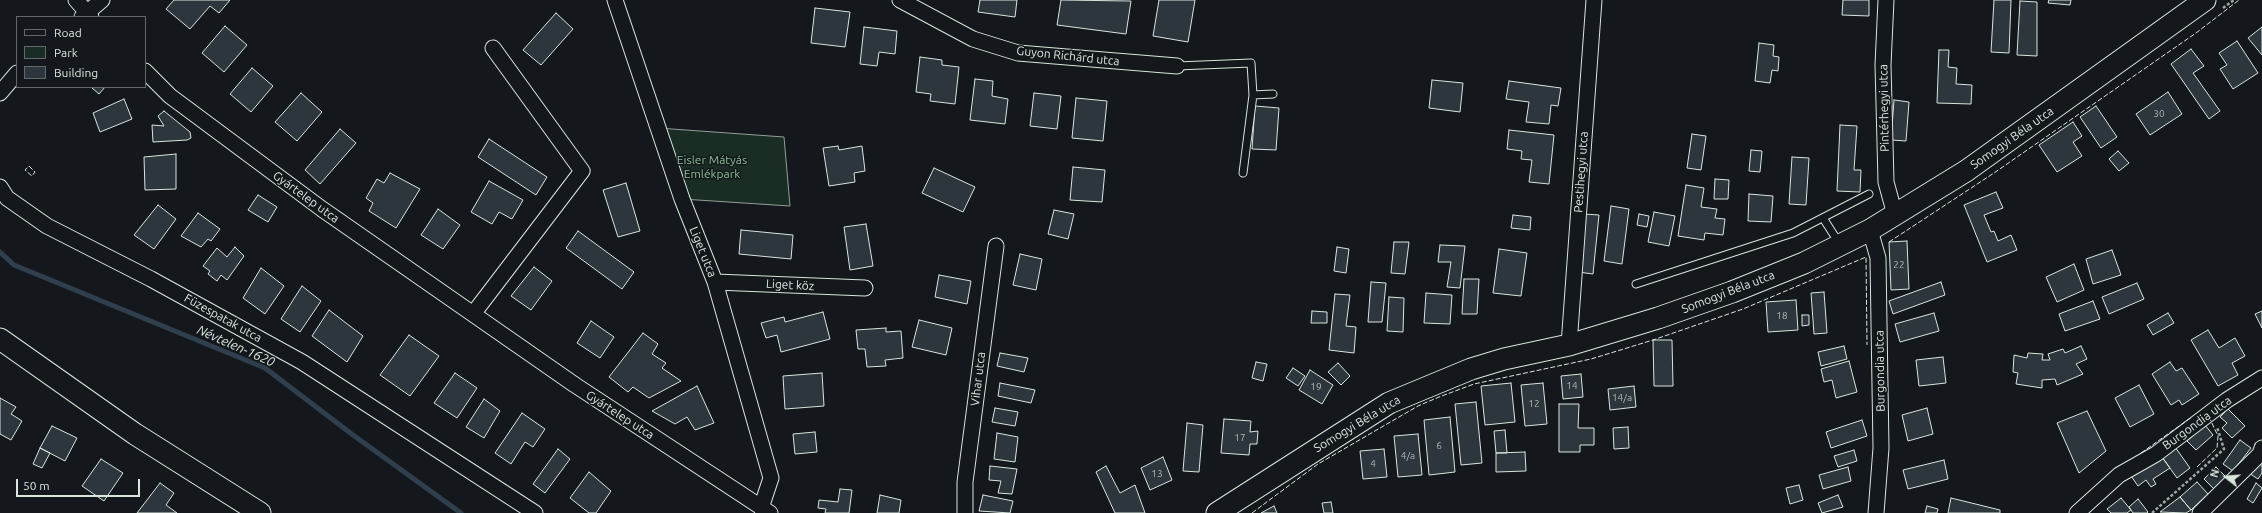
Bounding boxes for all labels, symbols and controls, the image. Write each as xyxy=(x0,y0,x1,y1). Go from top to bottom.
legend xyxy=(16,16,146,88)
text: Road xyxy=(54,26,82,39)
street label: Guyon Richárd utca xyxy=(1016,43,1120,69)
text: Park xyxy=(54,46,78,59)
street label: Pintérhegyi utca xyxy=(1876,64,1892,152)
text: Building xyxy=(54,66,98,79)
street label: Somogyi Béla utca xyxy=(1967,104,2057,172)
house number: 30 xyxy=(2153,108,2165,120)
street label: Pestihegyi utca xyxy=(1571,131,1591,213)
park label: Eisler Mátyás Emlékpark xyxy=(677,153,747,181)
street label: Gyártelep utca xyxy=(270,168,342,226)
street label: Liget utca xyxy=(686,225,720,279)
house number: 22 xyxy=(1893,259,1905,271)
street label: Somogyi Béla utca xyxy=(1679,268,1777,316)
street label: Liget köz xyxy=(766,277,814,293)
street label: Füzespatak utca xyxy=(182,291,264,345)
house number: 18 xyxy=(1776,310,1788,322)
water label: Névtelen-1620 xyxy=(195,322,277,370)
street label: Burgondia utca xyxy=(1872,330,1888,412)
street label: Vihar utca xyxy=(968,351,988,407)
house number: 14 xyxy=(1566,380,1578,392)
house number: 19 xyxy=(1310,381,1322,393)
street label: Gyártelep utca xyxy=(583,388,657,442)
street label: Somogyi Béla utca xyxy=(1311,392,1403,456)
house number: 14/a xyxy=(1612,392,1632,404)
street label: Burgondia utca xyxy=(2160,393,2234,453)
house number: 12 xyxy=(1528,398,1540,410)
house number: 17 xyxy=(1234,432,1246,444)
house number: 6 xyxy=(1436,440,1442,452)
house number: 4/a xyxy=(1401,450,1415,462)
north arrow xyxy=(2206,457,2246,497)
house number: 4 xyxy=(1370,458,1376,470)
house number: 13 xyxy=(1151,468,1163,480)
text: N xyxy=(2208,468,2221,479)
scale bar xyxy=(18,471,142,497)
text: 50 m xyxy=(23,479,50,492)

